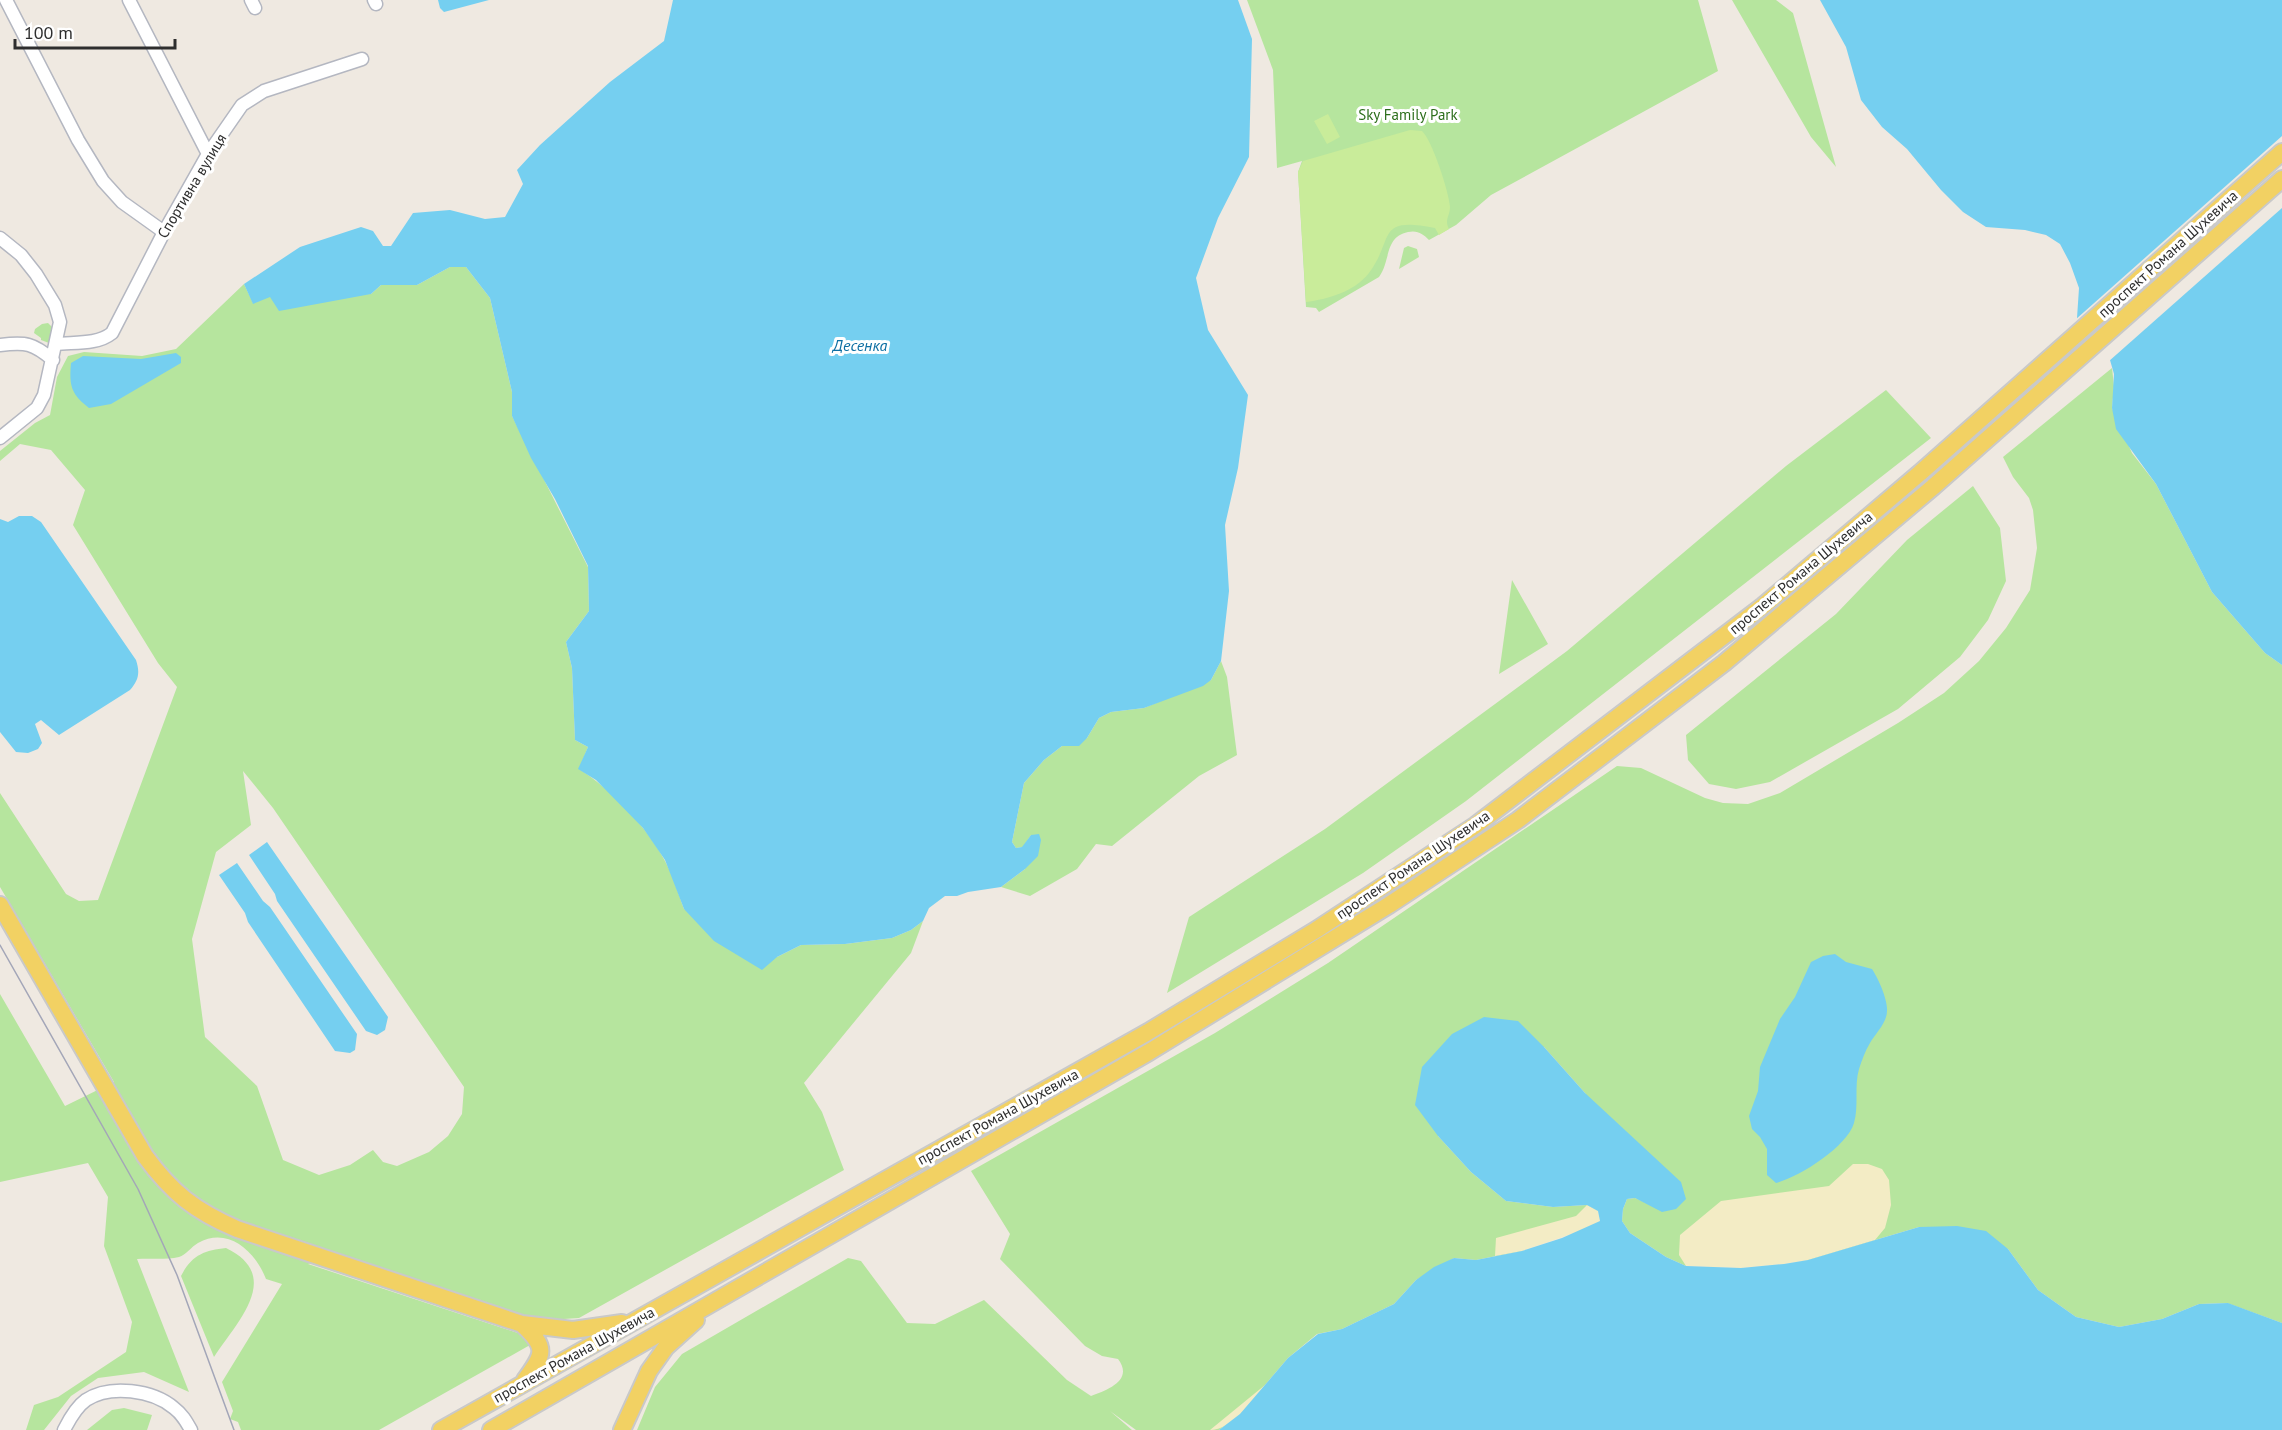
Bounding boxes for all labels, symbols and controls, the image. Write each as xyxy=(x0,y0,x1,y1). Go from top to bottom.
scale bar xyxy=(15,12,176,50)
text: 100 m xyxy=(24,21,73,44)
park label: Sky Family Park xyxy=(1358,105,1458,124)
street label: Спортивна вулиця xyxy=(153,130,230,242)
street label: проспект Романа Шухевича xyxy=(2094,186,2241,321)
water label: Десенка xyxy=(831,335,887,355)
street label: проспект Романа Шухевича xyxy=(1725,507,1876,638)
street label: проспект Романа Шухевича xyxy=(1332,806,1493,923)
street label: проспект Романа Шухевича xyxy=(914,1064,1082,1169)
street label: проспект Романа Шухевича xyxy=(490,1302,658,1407)

